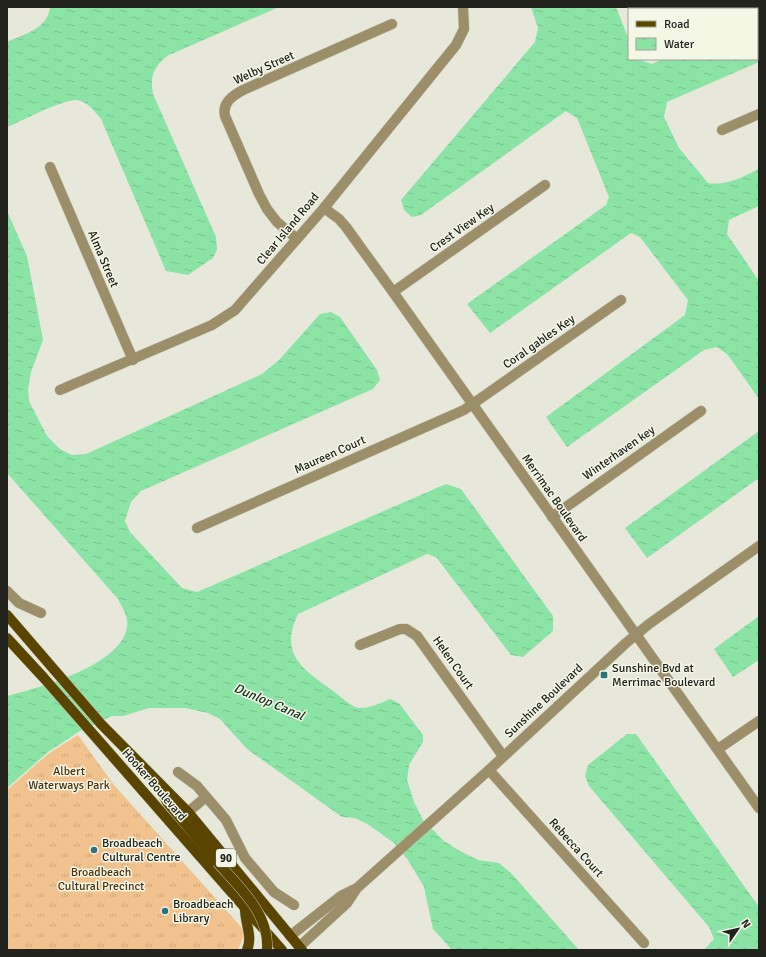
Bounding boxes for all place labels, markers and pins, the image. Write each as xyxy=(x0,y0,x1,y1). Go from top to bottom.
place label: Sunshine Bvd at Merrimac Boulevard xyxy=(612,661,715,690)
marker: Sunshine Bvd at Merrimac Boulevard xyxy=(599,670,609,680)
place label: Broadbeach Cultural Centre xyxy=(102,836,181,865)
marker: Broadbeach Cultural Centre xyxy=(89,845,99,855)
place label: Broadbeach Library xyxy=(173,897,233,926)
marker: Broadbeach Library xyxy=(160,906,170,916)

